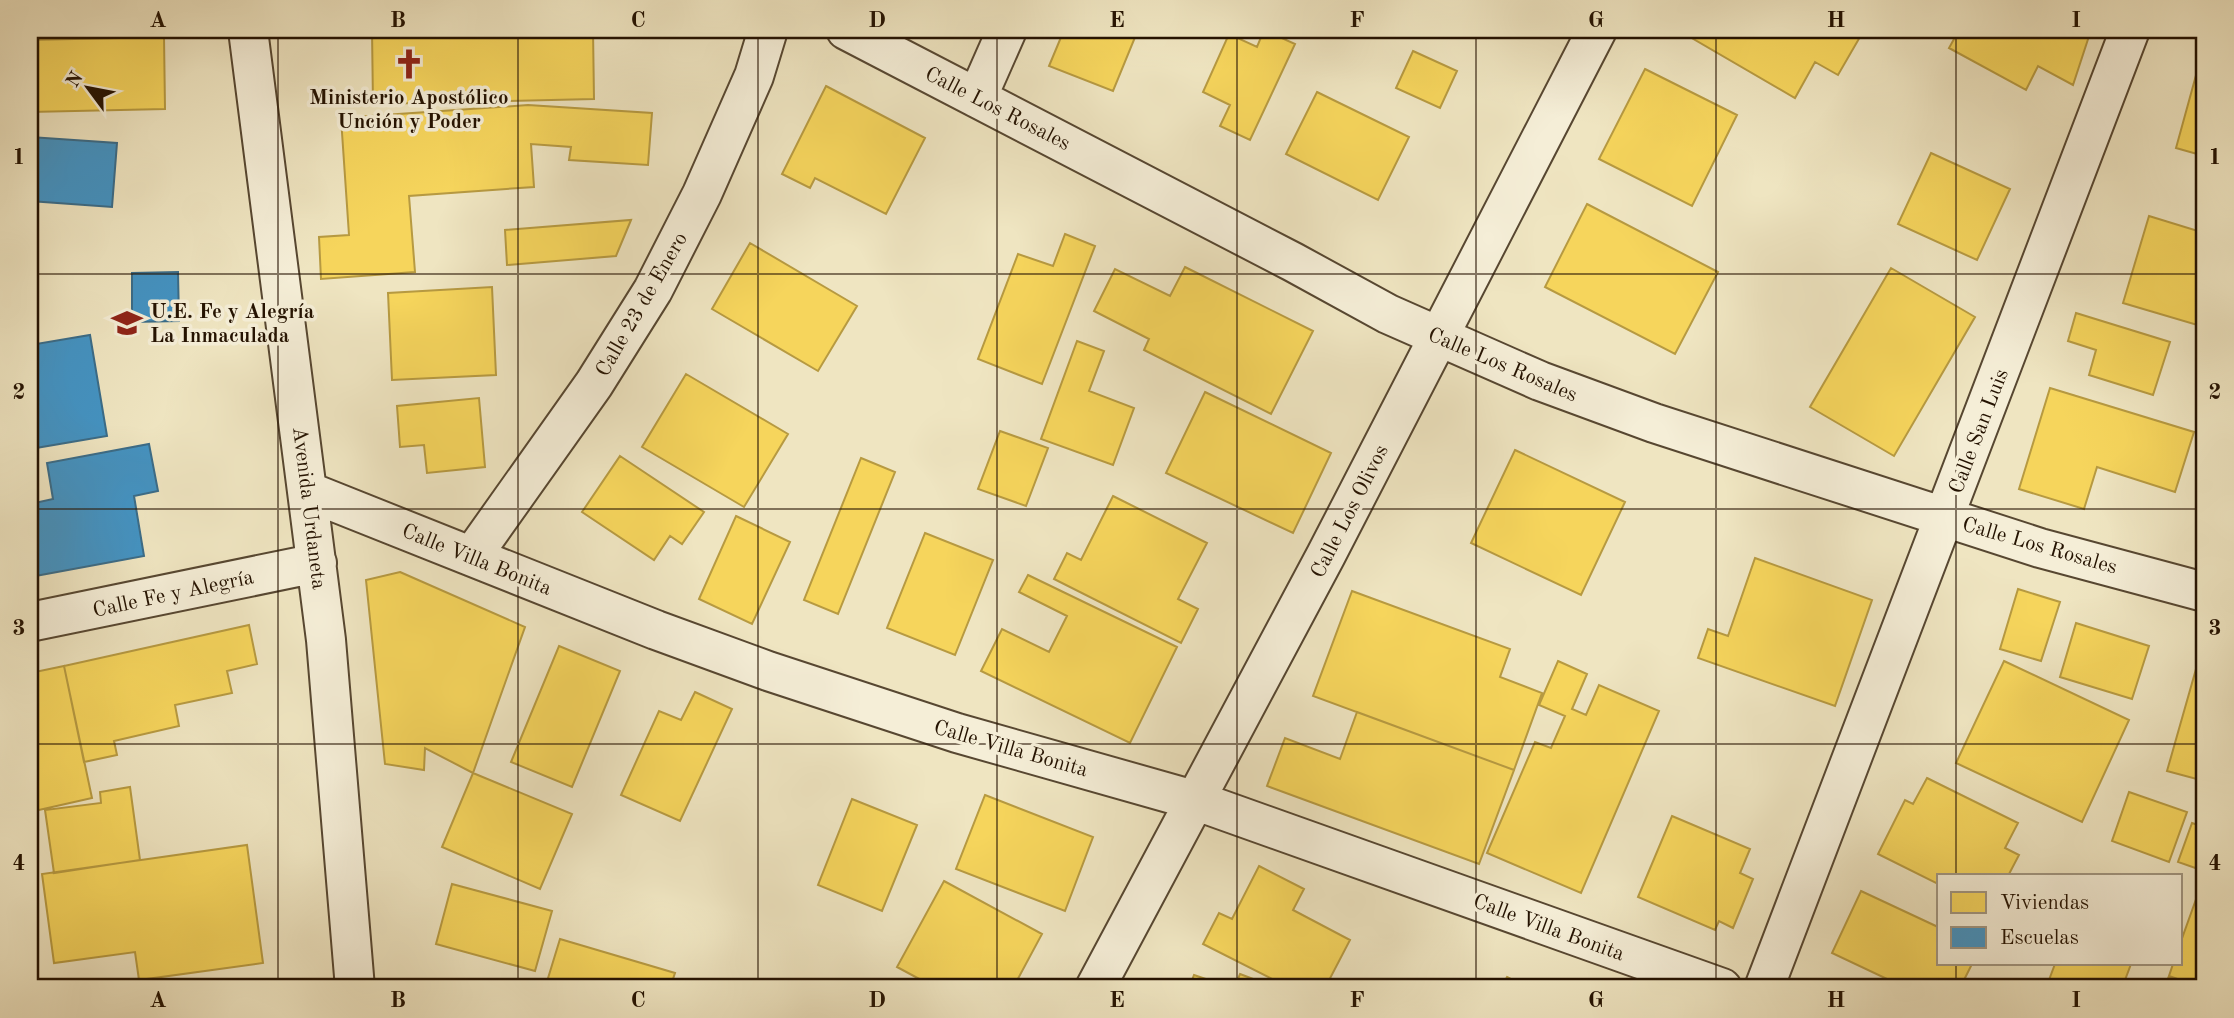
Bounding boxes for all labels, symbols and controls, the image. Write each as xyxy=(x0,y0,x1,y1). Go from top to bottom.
text: A xyxy=(149,9,167,32)
text: B xyxy=(390,9,406,32)
text: C xyxy=(630,9,646,32)
text: D xyxy=(868,9,886,32)
text: E xyxy=(1109,9,1125,32)
text: F xyxy=(1349,9,1365,32)
text: G xyxy=(1588,9,1604,32)
text: H xyxy=(1827,9,1845,32)
text: I xyxy=(2071,9,2081,32)
church icon: Ministerio Apostólico Unción y Poder xyxy=(392,47,426,81)
north arrow xyxy=(52,52,122,122)
street label: Calle Los Rosales xyxy=(921,64,1073,155)
text: N xyxy=(64,69,88,92)
place label: Ministerio Apostólico Unción y Poder xyxy=(309,88,509,133)
text: 1 xyxy=(12,146,26,169)
text: 1 xyxy=(2208,146,2222,169)
street label: Calle 23 de Enero xyxy=(593,229,692,380)
place label: U.E. Fe y Alegría La Inmaculada xyxy=(150,302,315,347)
school or university icon: U.E. Fe y Alegría La Inmaculada xyxy=(110,306,144,340)
street label: Calle Los Rosales xyxy=(1425,324,1580,406)
street label: Calle San Luis xyxy=(1946,366,2013,497)
text: 2 xyxy=(12,381,26,404)
text: 2 xyxy=(2208,381,2222,404)
street label: Avenida Urdaneta xyxy=(288,426,329,591)
street label: Calle Los Olivos xyxy=(1308,442,1393,582)
street label: Calle Los Rosales xyxy=(1960,514,2119,579)
street label: Calle Villa Bonita xyxy=(399,521,554,600)
street label: Calle Fe y Alegría xyxy=(91,567,256,622)
text: 3 xyxy=(12,617,26,640)
text: 3 xyxy=(2208,617,2222,640)
street label: Calle Villa Bonita xyxy=(931,717,1090,782)
text: 4 xyxy=(12,852,26,875)
text: 4 xyxy=(2208,852,2222,875)
legend xyxy=(1937,874,2182,965)
street label: Calle Villa Bonita xyxy=(1470,891,1627,966)
text: Viviendas xyxy=(2000,893,2089,914)
text: Escuelas xyxy=(2000,928,2079,949)
text: A xyxy=(149,989,167,1012)
text: B xyxy=(390,989,406,1012)
text: C xyxy=(630,989,646,1012)
text: D xyxy=(868,989,886,1012)
text: E xyxy=(1109,989,1125,1012)
text: F xyxy=(1349,989,1365,1012)
text: G xyxy=(1588,989,1604,1012)
text: H xyxy=(1827,989,1845,1012)
text: I xyxy=(2071,989,2081,1012)

